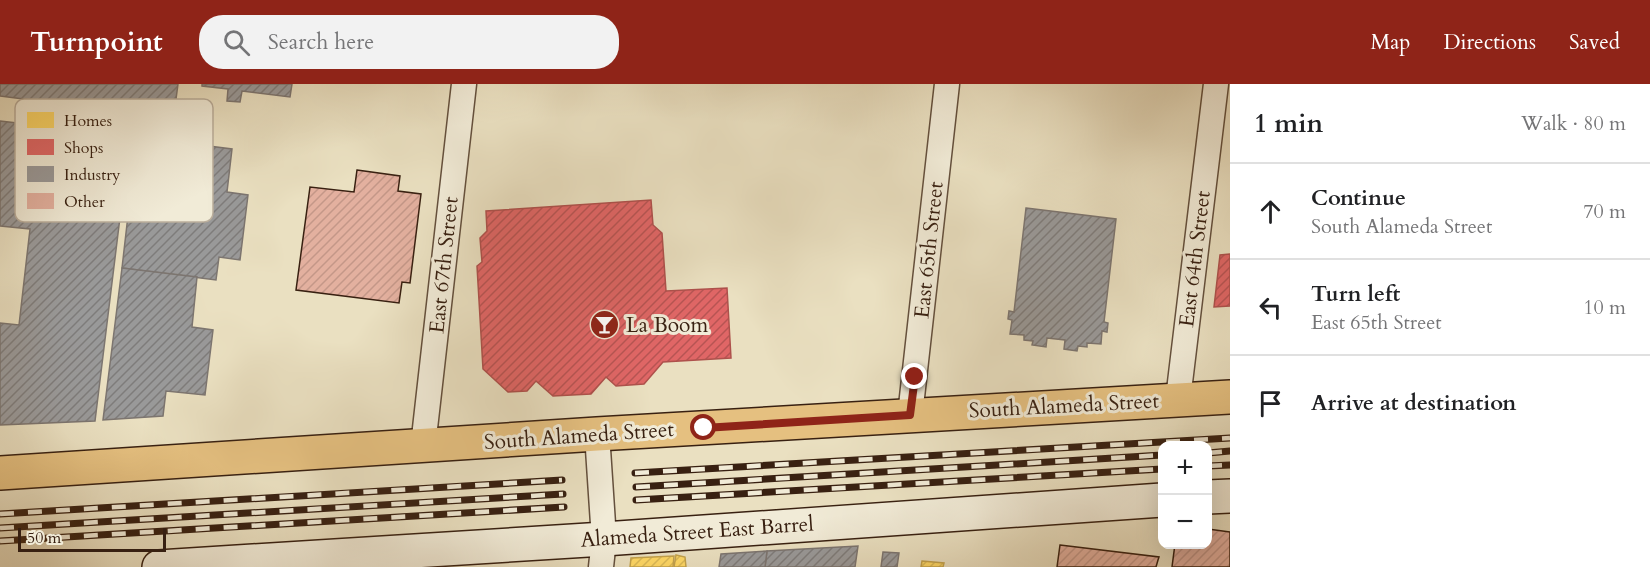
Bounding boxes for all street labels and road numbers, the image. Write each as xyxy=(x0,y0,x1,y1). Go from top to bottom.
street label: East 65th Street xyxy=(907,180,951,320)
street label: East 64th Street xyxy=(1172,189,1218,329)
street label: East 67th Street xyxy=(422,195,466,335)
street label: South Alameda Street xyxy=(968,387,1160,425)
street label: South Alameda Street xyxy=(483,415,675,457)
street label: Alameda Street East Barrel xyxy=(579,509,815,555)

